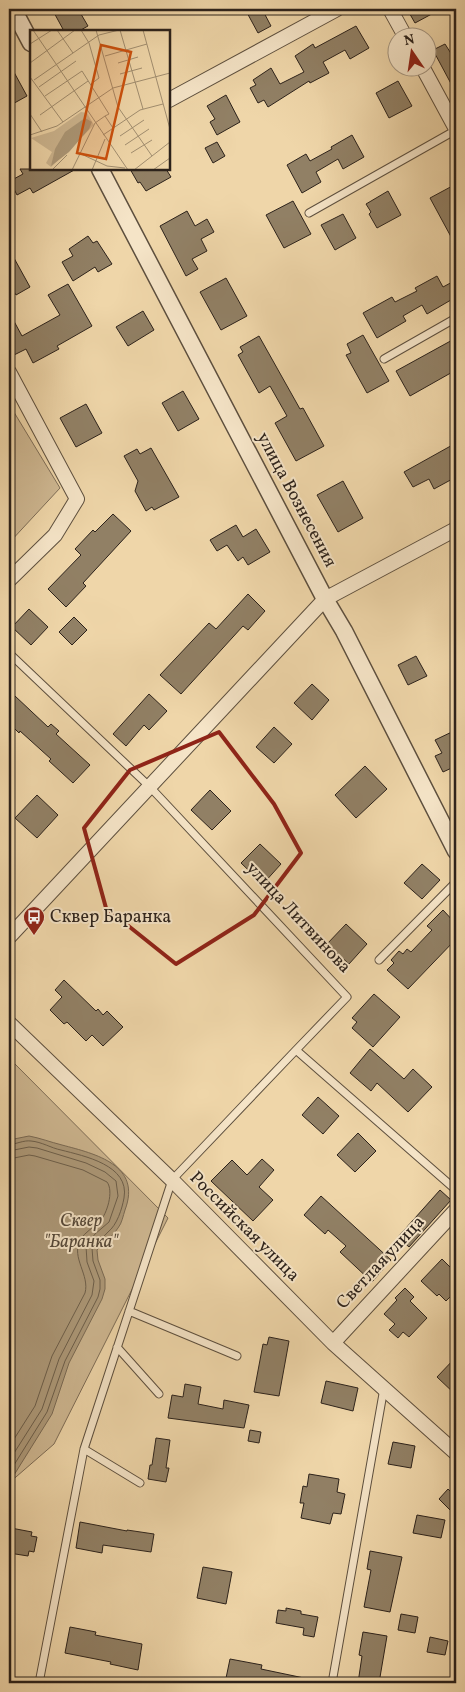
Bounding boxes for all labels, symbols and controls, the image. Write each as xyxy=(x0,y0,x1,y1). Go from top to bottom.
north arrow xyxy=(388,28,438,78)
inset map xyxy=(30,30,170,170)
text: N xyxy=(402,30,417,51)
street label: улица Вознесения xyxy=(250,428,342,572)
street label: улица Литвинова xyxy=(240,857,356,979)
bus stop icon: Сквер Баранка xyxy=(22,905,46,936)
place label: Сквер Баранка xyxy=(50,905,171,930)
street label: Российская улица xyxy=(183,1166,305,1288)
park label: Сквер "Баранка" xyxy=(44,1209,119,1255)
street label: Светлая улица xyxy=(331,1211,431,1315)

